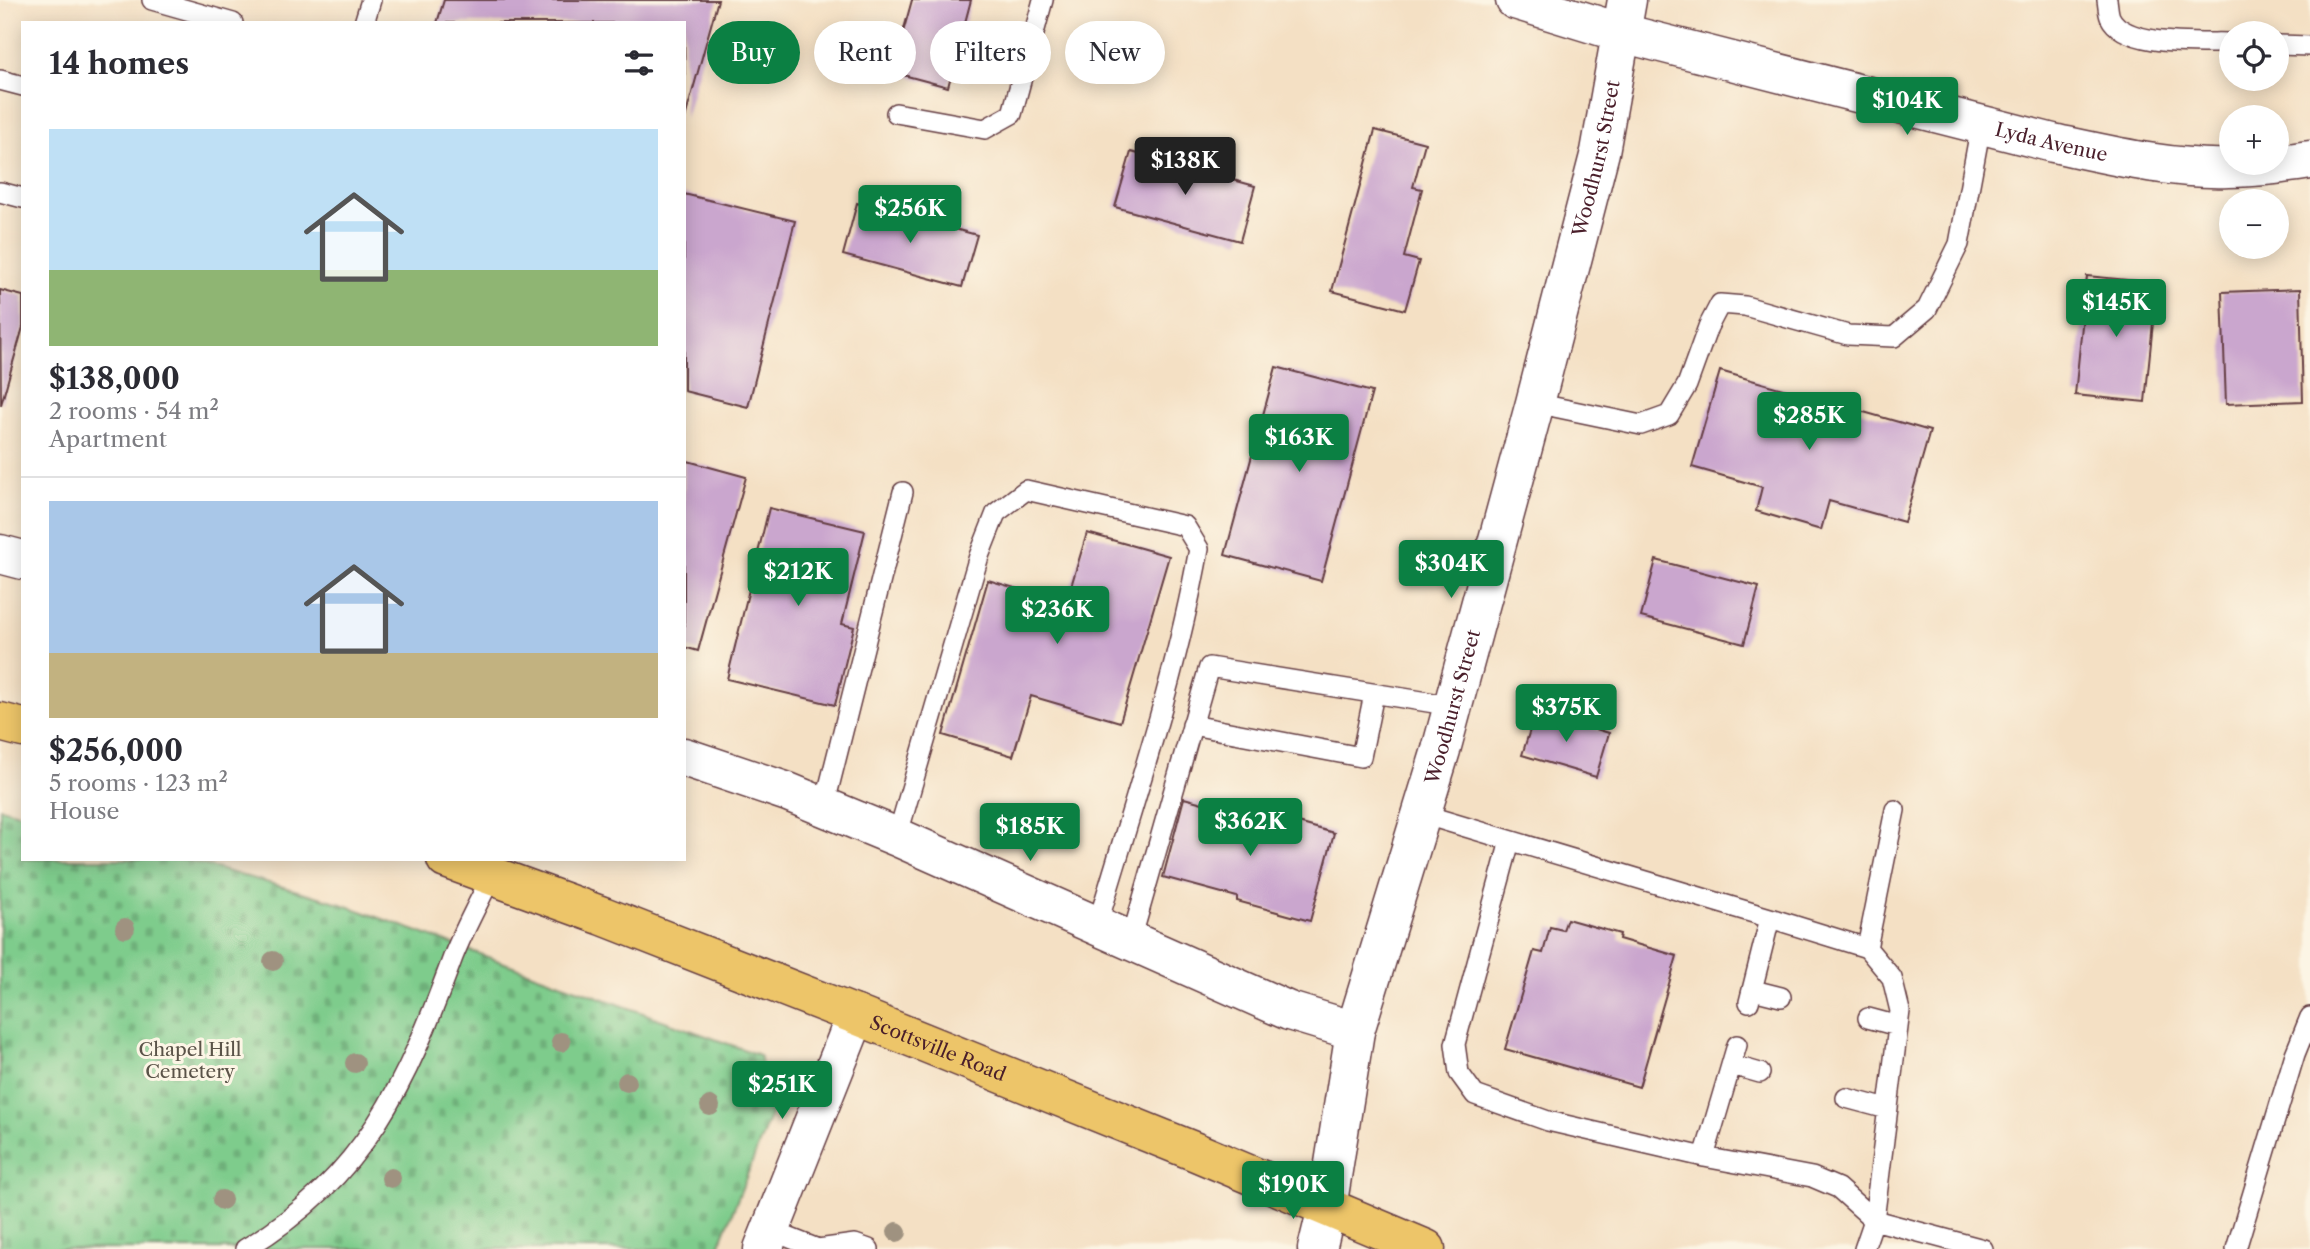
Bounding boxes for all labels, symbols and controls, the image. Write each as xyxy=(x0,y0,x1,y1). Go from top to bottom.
chip: Buy xyxy=(707,21,800,84)
chip: Rent xyxy=(814,21,916,84)
chip: Filters xyxy=(930,21,1051,84)
chip: New xyxy=(1065,21,1165,84)
map controls xyxy=(2219,21,2289,259)
button: locate xyxy=(2219,21,2289,91)
icon: filters xyxy=(620,44,658,82)
text: 14 homes xyxy=(49,45,189,82)
street label: Woodhurst Street xyxy=(1567,78,1625,240)
pin: $104K xyxy=(1858,78,1956,137)
text: $104K xyxy=(1872,86,1942,114)
button: + xyxy=(2219,105,2289,175)
street label: Lyda Avenue xyxy=(1993,118,2110,166)
pin: $138K xyxy=(1136,138,1234,197)
text: $138K xyxy=(1151,146,1219,174)
icon: home xyxy=(291,174,417,300)
pin: $256K xyxy=(861,186,959,245)
button: − xyxy=(2219,189,2289,259)
text: $256K xyxy=(874,194,946,222)
pin: $145K xyxy=(2067,280,2165,339)
text: $145K xyxy=(2082,288,2150,316)
text: $138,000 xyxy=(49,360,180,397)
pin: $285K xyxy=(1760,392,1858,452)
text: 2 rooms · 54 m² xyxy=(49,397,219,425)
text: $285K xyxy=(1773,401,1845,429)
pin: $163K xyxy=(1250,414,1348,474)
text: $163K xyxy=(1265,423,1333,451)
text: Apartment xyxy=(49,425,167,453)
pin: $304K xyxy=(1402,540,1500,600)
icon: home xyxy=(291,546,417,672)
pin: $212K xyxy=(749,548,847,608)
text: $304K xyxy=(1415,549,1487,577)
text: $212K xyxy=(764,557,832,585)
pin: $236K xyxy=(1008,586,1106,646)
text: $236K xyxy=(1021,595,1093,623)
street label: Woodhurst Street xyxy=(1420,627,1485,788)
pin: $375K xyxy=(1517,684,1615,744)
text: $375K xyxy=(1532,693,1600,721)
text: $256,000 xyxy=(49,732,183,769)
text: 5 rooms · 123 m² xyxy=(49,769,228,797)
text: House xyxy=(49,797,119,825)
pin: $362K xyxy=(1201,798,1299,858)
pin: $185K xyxy=(981,804,1079,863)
text: $362K xyxy=(1214,807,1286,835)
text: $185K xyxy=(996,812,1064,840)
street label: Scottsville Road xyxy=(866,1011,1010,1086)
park label: Chapel Hill Cemetery xyxy=(139,1038,242,1083)
pin: $251K xyxy=(733,1062,831,1121)
text: $251K xyxy=(748,1070,816,1098)
pin: $190K xyxy=(1244,1162,1342,1221)
text: $190K xyxy=(1258,1170,1328,1198)

